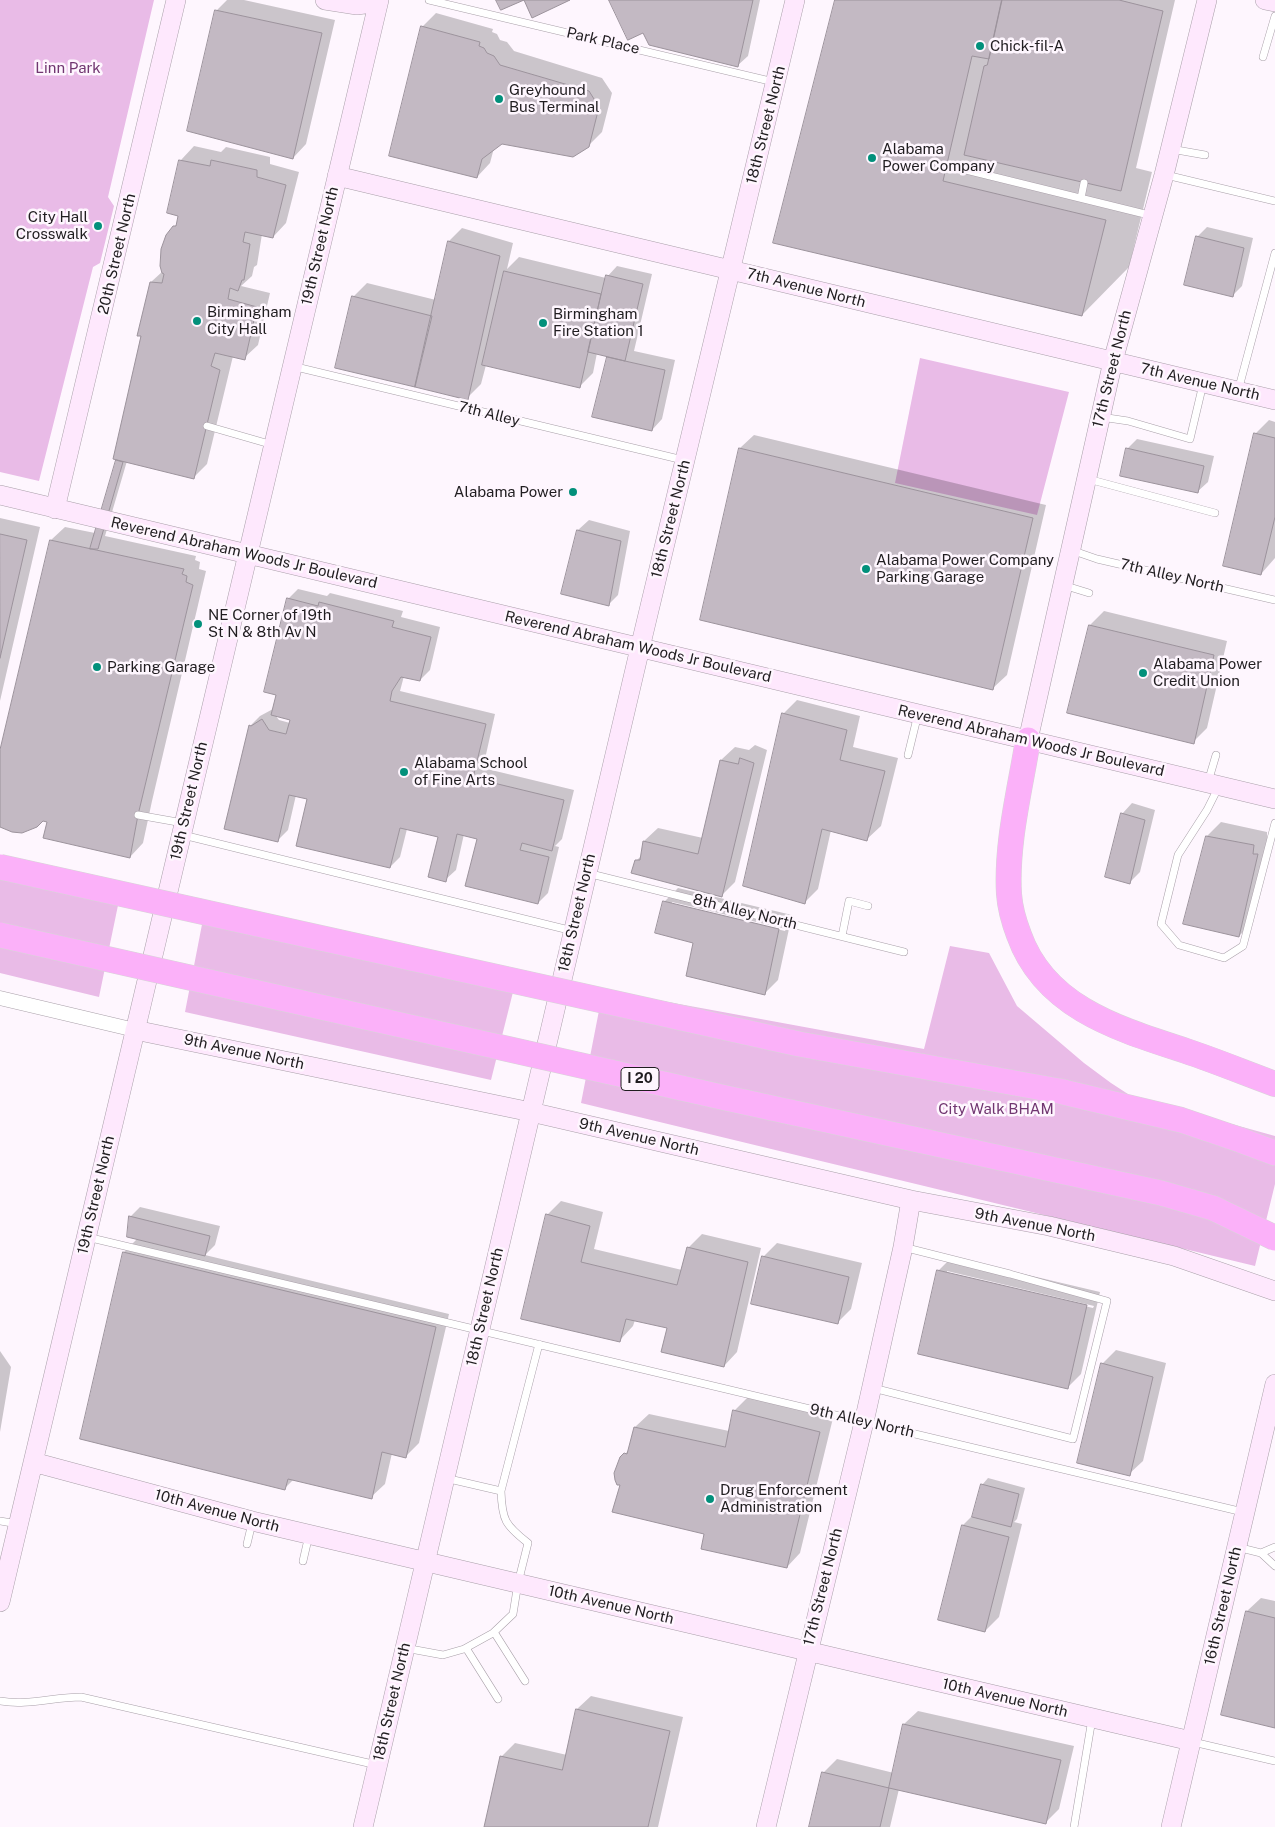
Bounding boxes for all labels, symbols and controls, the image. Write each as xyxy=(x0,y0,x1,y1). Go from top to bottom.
street label: Park Place xyxy=(565,24,641,58)
place label: Chick-fil-A xyxy=(990,37,1064,55)
marker: Chick-fil-A xyxy=(974,40,986,52)
park label: Linn Park xyxy=(35,59,101,77)
street label: 18th Street North xyxy=(743,64,789,186)
place label: Greyhound Bus Terminal xyxy=(509,81,599,116)
marker: Greyhound Bus Terminal xyxy=(493,93,505,105)
place label: Alabama Power Company xyxy=(882,140,995,175)
marker: Alabama Power Company xyxy=(866,152,878,164)
street label: 19th Street North xyxy=(298,185,342,307)
street label: 20th Street North xyxy=(94,192,140,316)
place label: City Hall Crosswalk xyxy=(16,208,88,243)
marker: City Hall Crosswalk xyxy=(92,220,104,232)
street label: 7th Avenue North xyxy=(745,264,867,312)
place label: Birmingham City Hall xyxy=(207,303,291,338)
place label: Birmingham Fire Station 1 xyxy=(553,305,644,340)
street label: 17th Street North xyxy=(1089,308,1135,430)
marker: Birmingham City Hall xyxy=(191,315,203,327)
marker: Birmingham Fire Station 1 xyxy=(537,317,549,329)
street label: 7th Avenue North xyxy=(1138,359,1262,405)
street label: 7th Alley xyxy=(456,398,522,430)
street label: 18th Street North xyxy=(648,458,694,580)
place label: Alabama Power xyxy=(454,483,563,501)
marker: Alabama Power xyxy=(567,486,579,498)
street label: Reverend Abraham Woods Jr Boulevard xyxy=(109,514,379,592)
place label: Alabama Power Company Parking Garage xyxy=(876,551,1054,586)
street label: 7th Alley North xyxy=(1118,555,1226,597)
marker: Alabama Power Company Parking Garage xyxy=(860,563,872,575)
place label: NE Corner of 19th St N & 8th Av N xyxy=(208,606,331,641)
street label: Reverend Abraham Woods Jr Boulevard xyxy=(503,608,773,686)
marker: NE Corner of 19th St N & 8th Av N xyxy=(192,618,204,630)
place label: Alabama Power Credit Union xyxy=(1153,655,1262,690)
place label: Parking Garage xyxy=(107,658,215,676)
marker: Parking Garage xyxy=(91,661,103,673)
marker: Alabama Power Credit Union xyxy=(1137,667,1149,679)
street label: Reverend Abraham Woods Jr Boulevard xyxy=(896,702,1166,780)
street label: 19th Street North xyxy=(167,740,211,862)
place label: Alabama School of Fine Arts xyxy=(414,754,528,789)
marker: Alabama School of Fine Arts xyxy=(398,766,410,778)
street label: 18th Street North xyxy=(555,852,599,974)
street label: 8th Alley North xyxy=(691,890,799,934)
street label: 9th Avenue North xyxy=(182,1030,306,1074)
road number: I 20 xyxy=(621,1068,659,1090)
park label: City Walk BHAM xyxy=(938,1100,1054,1118)
street label: 9th Avenue North xyxy=(577,1114,701,1160)
street label: 19th Street North xyxy=(74,1134,118,1256)
street label: 9th Avenue North xyxy=(973,1204,1097,1246)
street label: 18th Street North xyxy=(463,1246,507,1368)
street label: 9th Alley North xyxy=(808,1400,916,1442)
place label: Drug Enforcement Administration xyxy=(720,1481,848,1516)
street label: 10th Avenue North xyxy=(153,1486,281,1536)
marker: Drug Enforcement Administration xyxy=(704,1493,716,1505)
street label: 17th Street North xyxy=(800,1526,846,1648)
street label: 16th Street North xyxy=(1201,1545,1245,1667)
street label: 10th Avenue North xyxy=(546,1582,676,1628)
street label: 18th Street North xyxy=(370,1641,414,1763)
street label: 10th Avenue North xyxy=(940,1675,1070,1721)

